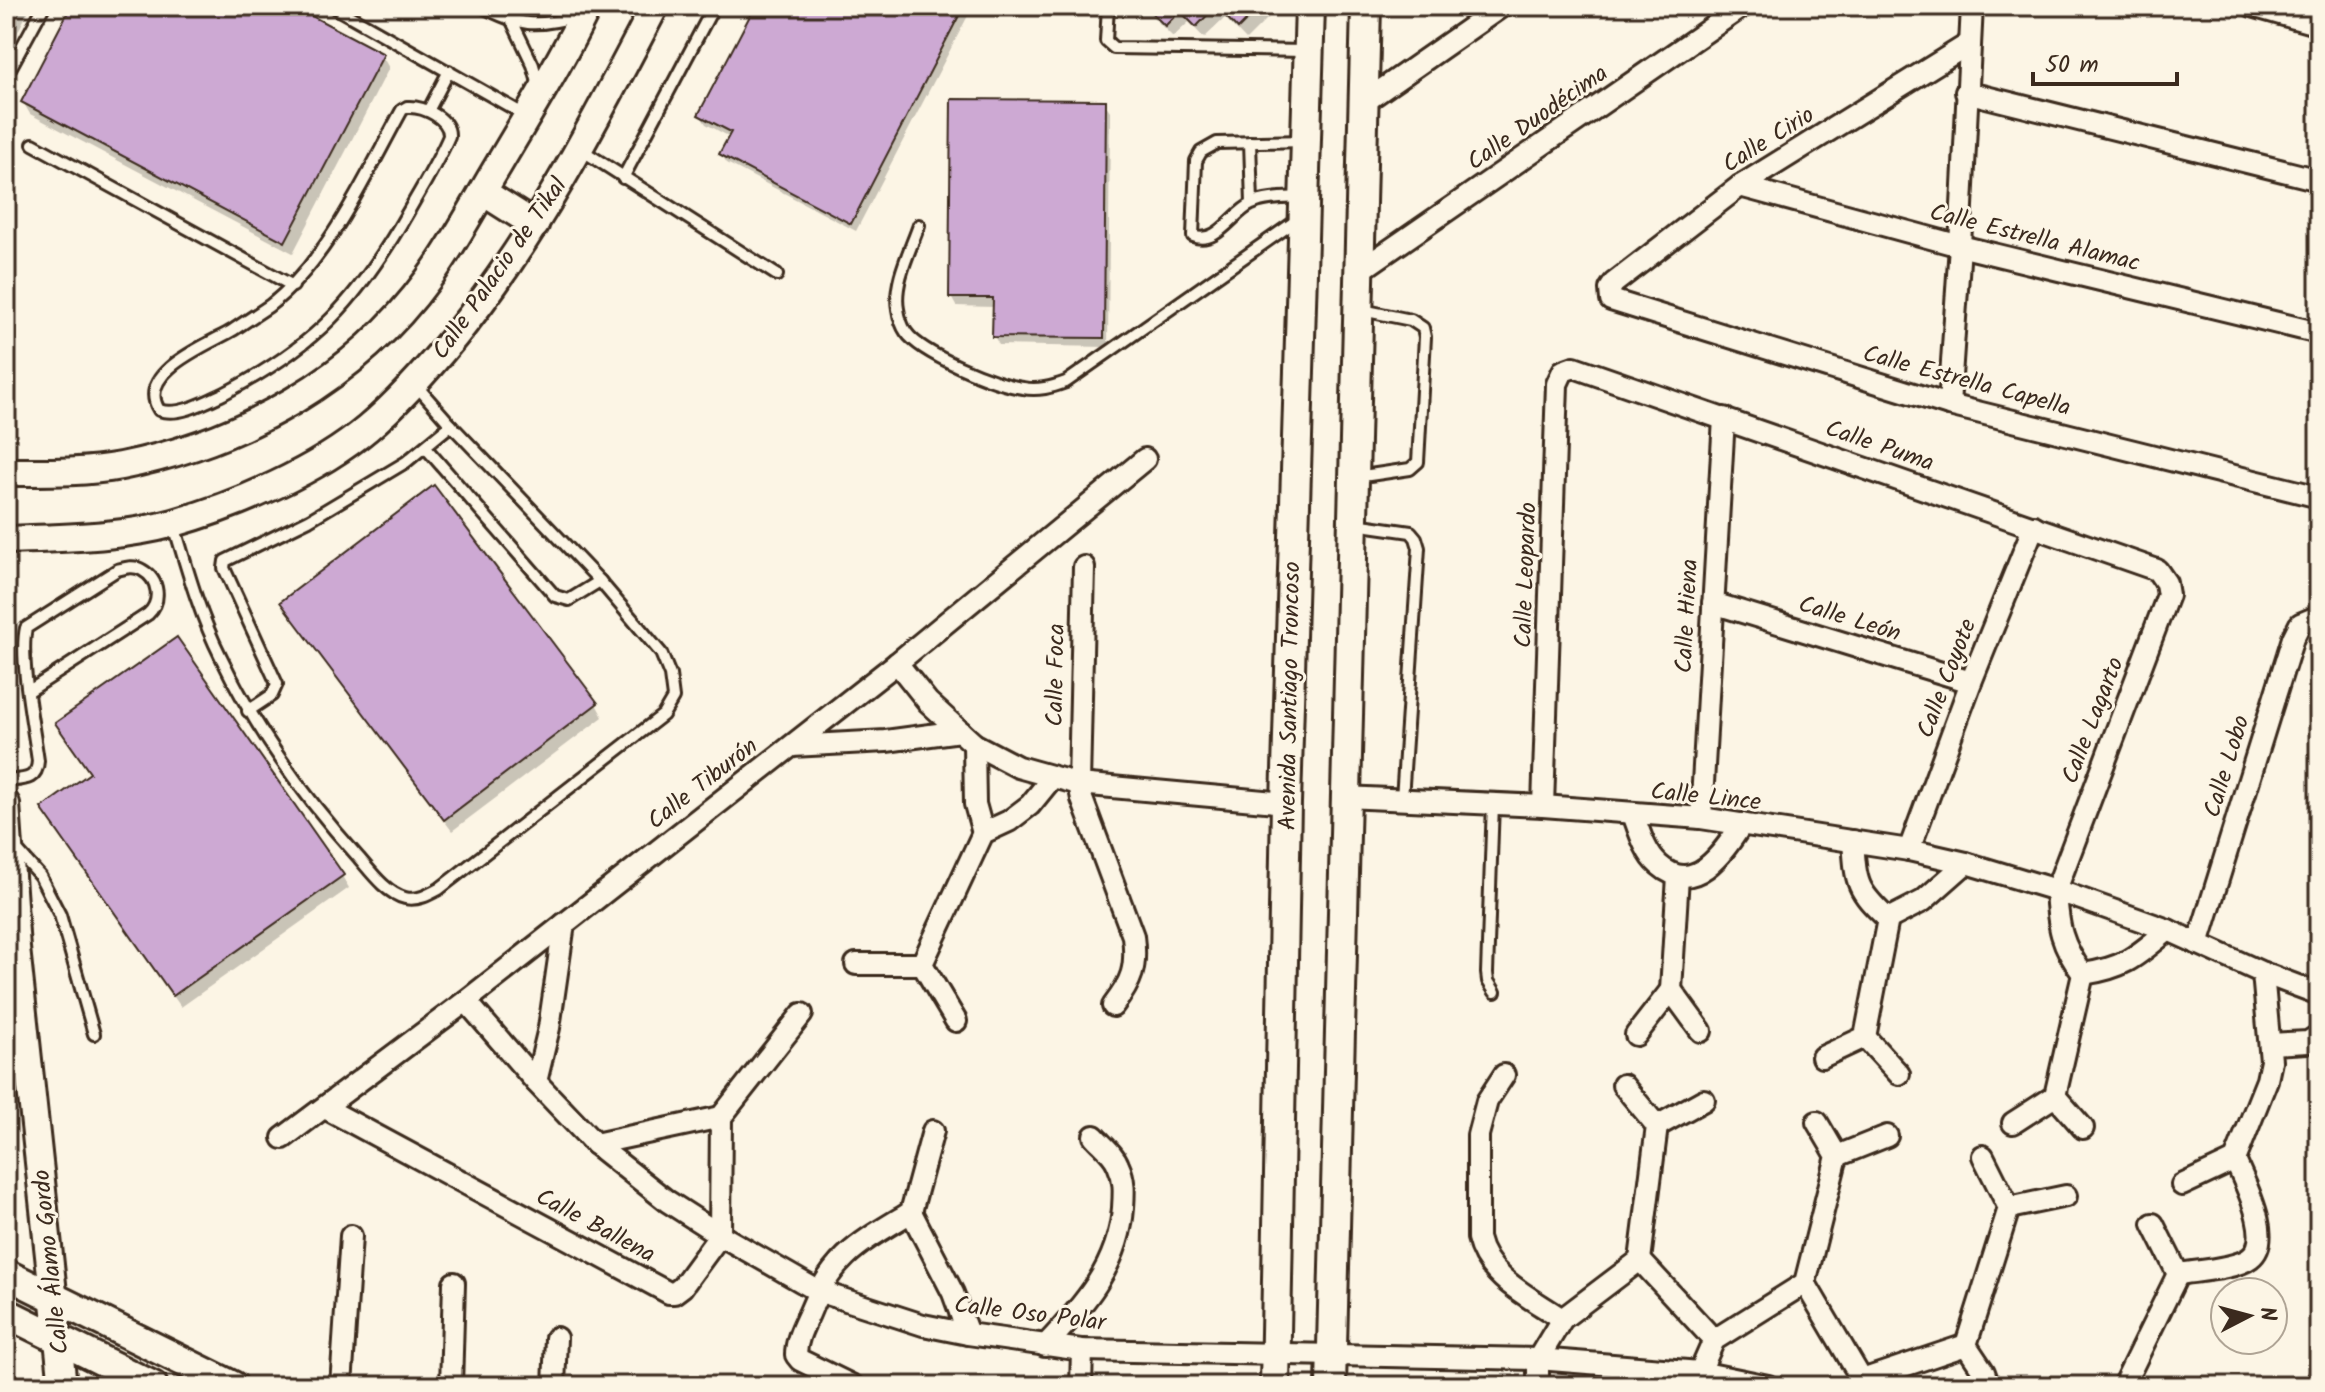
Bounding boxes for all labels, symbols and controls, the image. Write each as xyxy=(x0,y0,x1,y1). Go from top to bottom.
scale bar xyxy=(2033,36,2177,86)
text: 50 m xyxy=(2045,46,2099,85)
street label: Calle Duodécima xyxy=(1459,55,1617,182)
street label: Calle Cirio xyxy=(1715,97,1823,184)
street label: Calle Palacio de Tikal xyxy=(422,169,578,368)
street label: Calle Estrella Alamac xyxy=(1925,193,2144,283)
street label: Calle Estrella Capella xyxy=(1858,335,2075,428)
street label: Calle Puma xyxy=(1820,410,1939,483)
street label: Calle Leopardo xyxy=(1504,501,1549,649)
street label: Calle Hiena xyxy=(1665,558,1710,674)
street label: Avenida Santiago Troncoso xyxy=(1269,561,1312,831)
street label: Calle León xyxy=(1793,585,1906,653)
street label: Calle Coyote xyxy=(1907,613,1988,744)
street label: Calle Foca xyxy=(1036,623,1077,727)
street label: Calle Lagarto xyxy=(2051,651,2135,790)
street label: Calle Lobo xyxy=(2193,710,2262,822)
street label: Calle Tiburón xyxy=(639,728,767,840)
street label: Calle Lince xyxy=(1649,772,1763,823)
street label: Calle Álamo Gordo xyxy=(22,1167,81,1356)
street label: Calle Ballena xyxy=(528,1178,662,1274)
north arrow xyxy=(2209,1276,2289,1356)
street label: Calle Oso Polar xyxy=(952,1286,1110,1343)
text: N xyxy=(2248,1305,2285,1323)

